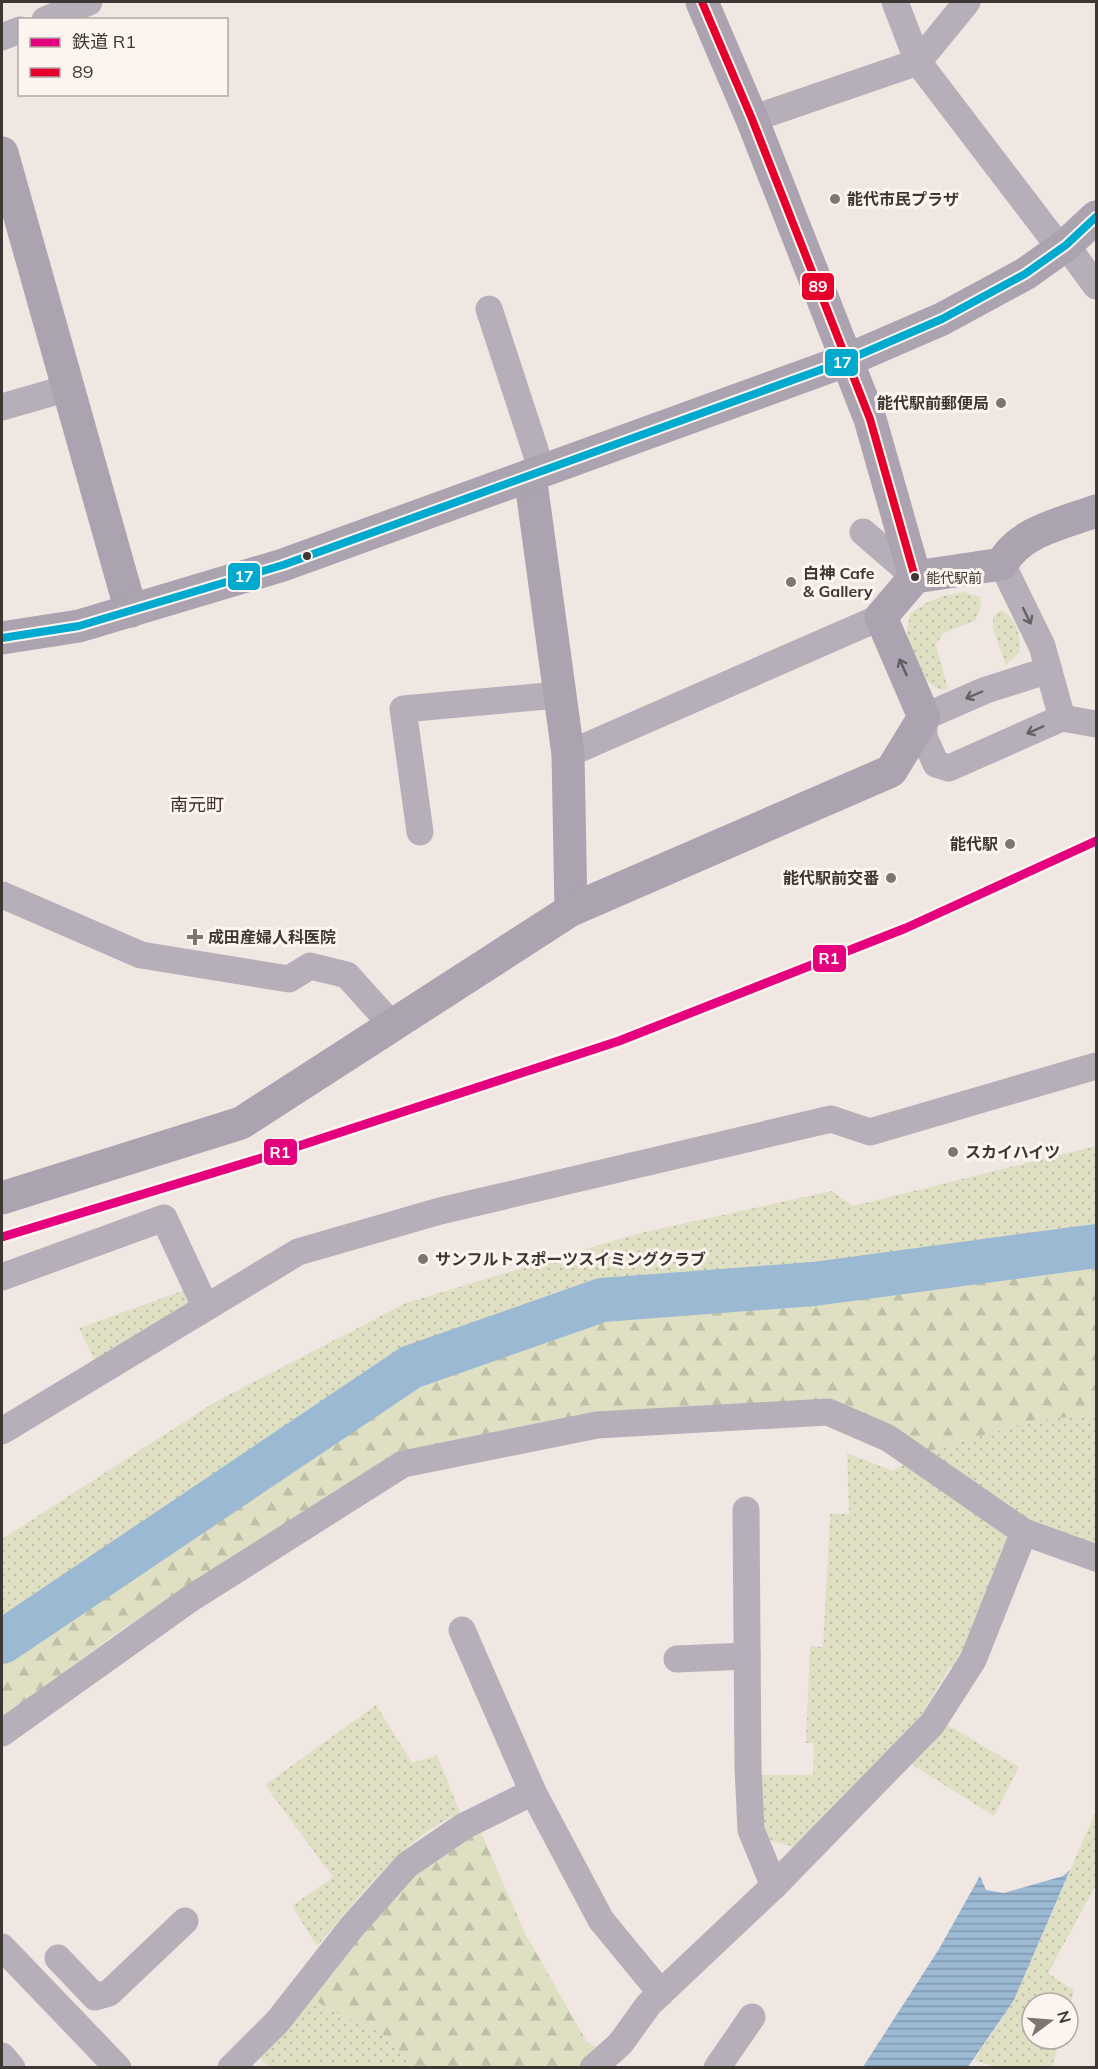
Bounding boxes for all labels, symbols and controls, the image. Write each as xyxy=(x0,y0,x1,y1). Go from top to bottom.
legend xyxy=(18,18,228,96)
text: 鉄道 R1 xyxy=(72,30,136,53)
text: 89 xyxy=(72,60,94,83)
place label: 能代市民プラザ xyxy=(847,189,959,209)
marker: 能代市民プラザ xyxy=(828,192,842,206)
line badge: 89 xyxy=(801,272,835,301)
text: 89 xyxy=(808,276,828,296)
line badge: 17 xyxy=(824,348,859,377)
text: 17 xyxy=(832,352,852,372)
place label: 能代駅前郵便局 xyxy=(877,393,989,413)
marker: 能代駅前郵便局 xyxy=(994,396,1008,410)
unlabelled marker xyxy=(301,550,313,562)
line badge: 17 xyxy=(227,562,261,591)
place label: 白神 Cafe & Gallery xyxy=(803,563,875,601)
text: 17 xyxy=(234,566,254,586)
place label: 能代駅前 xyxy=(926,569,982,587)
marker: 能代駅前 xyxy=(909,571,921,583)
marker: 白神 Cafe & Gallery xyxy=(784,575,798,589)
one-way arrow xyxy=(1022,607,1034,625)
one-way arrow xyxy=(896,659,908,677)
one-way arrow xyxy=(965,690,984,701)
one-way arrow xyxy=(1027,725,1045,736)
district label: 南元町 xyxy=(170,793,224,816)
place label: 能代駅 xyxy=(950,834,998,854)
marker: 能代駅 xyxy=(1003,837,1017,851)
place label: 能代駅前交番 xyxy=(783,868,879,888)
marker: 能代駅前交番 xyxy=(884,871,898,885)
place label: 成田産婦人科医院 xyxy=(208,927,336,947)
marker: 成田産婦人科医院 xyxy=(186,928,204,946)
line badge: R1 xyxy=(812,944,847,973)
text: R1 xyxy=(819,948,839,968)
line badge: R1 xyxy=(263,1138,298,1166)
text: R1 xyxy=(270,1142,290,1162)
place label: スカイハイツ xyxy=(965,1142,1060,1162)
marker: スカイハイツ xyxy=(946,1145,960,1159)
place label: サンフルトスポーツスイミングクラブ xyxy=(435,1249,706,1269)
marker: サンフルトスポーツスイミングクラブ xyxy=(416,1252,430,1266)
north arrow xyxy=(1020,1991,1080,2051)
text: N xyxy=(1053,2008,1076,2025)

